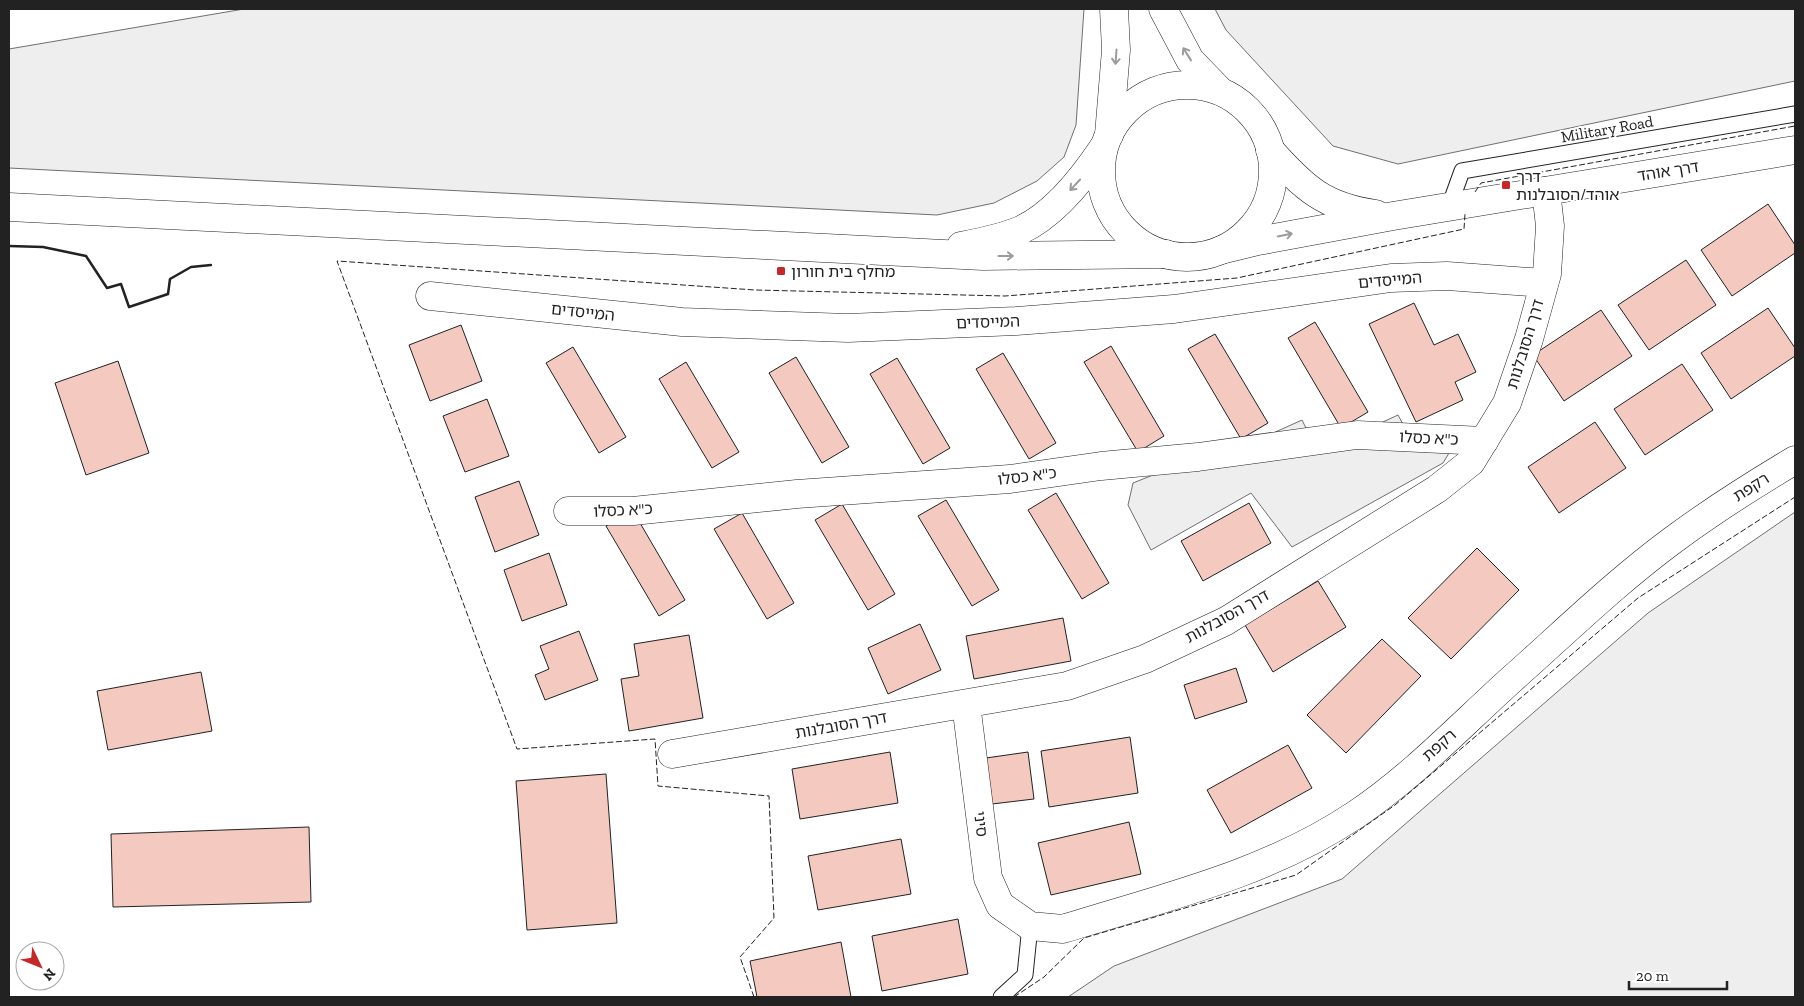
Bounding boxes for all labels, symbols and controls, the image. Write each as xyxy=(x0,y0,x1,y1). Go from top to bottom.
one-way arrow xyxy=(1181,47,1191,61)
one-way arrow xyxy=(1111,49,1120,65)
street label: Military Road xyxy=(1559,111,1655,146)
street label: דרך אוהד xyxy=(1636,157,1701,185)
place label: דרך אוהד/הסובלנות xyxy=(1516,167,1619,204)
one-way arrow xyxy=(1069,179,1081,191)
marker: דרך אוהד/הסובלנות xyxy=(1500,179,1512,191)
one-way arrow xyxy=(1277,230,1293,240)
one-way arrow xyxy=(998,252,1014,261)
place label: מחלף בית חורון xyxy=(791,262,895,281)
marker: מחלף בית חורון xyxy=(775,265,787,277)
street label: המייסדים xyxy=(1357,268,1423,292)
street label: דרך הסובלנות xyxy=(1502,296,1548,391)
street label: המייסדים xyxy=(550,299,616,325)
street label: המייסדים xyxy=(956,311,1020,333)
street label: כ"א כסלו xyxy=(1399,427,1459,449)
street label: כ"א כסלו xyxy=(996,463,1058,489)
street label: רקפת xyxy=(1729,469,1773,505)
street label: כ"א כסלו xyxy=(593,499,653,521)
street label: דרך הסובלנות xyxy=(1182,585,1273,647)
street label: דרך הסובלנות xyxy=(794,708,889,742)
street label: רקפת xyxy=(1418,725,1460,765)
street label: סיני xyxy=(970,810,992,838)
north arrow xyxy=(15,941,65,991)
scale bar xyxy=(1629,958,1726,990)
text: N xyxy=(39,965,59,984)
text: 20 m xyxy=(1636,967,1669,985)

